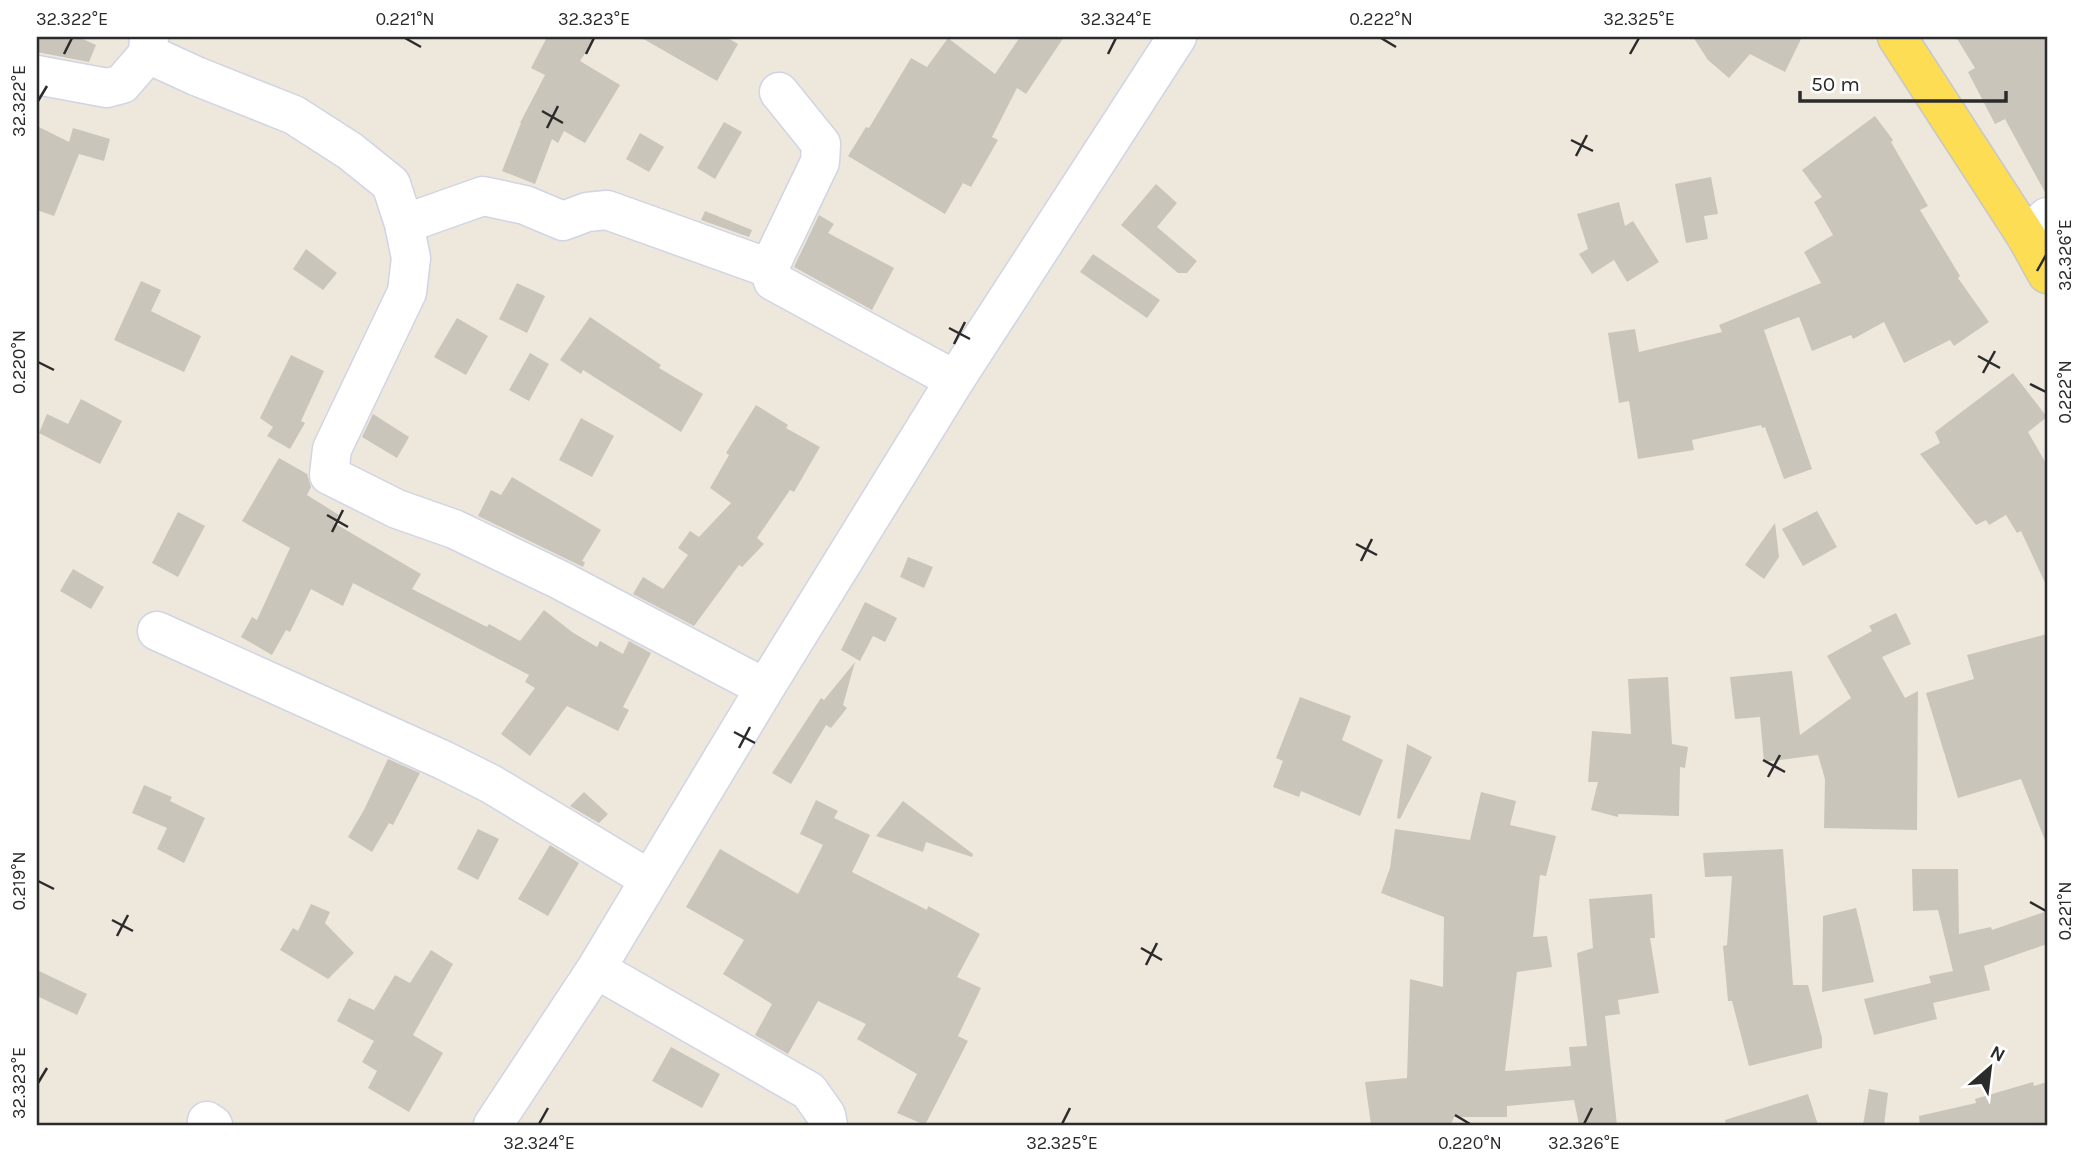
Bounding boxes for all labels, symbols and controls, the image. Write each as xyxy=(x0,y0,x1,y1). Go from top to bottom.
text: 32.322°E xyxy=(36,8,108,30)
text: 0.221°N xyxy=(375,8,435,30)
text: 32.323°E xyxy=(558,8,630,30)
text: 32.324°E xyxy=(1080,8,1152,30)
text: 0.222°N xyxy=(1349,8,1413,30)
text: 32.325°E xyxy=(1603,8,1675,30)
scale bar xyxy=(1800,60,2007,104)
text: 32.322°E xyxy=(8,65,30,137)
text: 50 m xyxy=(1811,72,1860,96)
text: 32.326°E xyxy=(2054,219,2076,291)
text: 0.220°N xyxy=(8,330,30,394)
text: 0.222°N xyxy=(2054,360,2076,424)
text: 0.219°N xyxy=(8,851,30,911)
text: 0.221°N xyxy=(2054,881,2076,941)
north arrow xyxy=(1954,1032,2024,1102)
text: N xyxy=(1986,1041,2009,1067)
text: 32.323°E xyxy=(8,1047,30,1119)
text: 32.324°E xyxy=(503,1132,575,1154)
text: 32.325°E xyxy=(1026,1132,1098,1154)
text: 0.220°N xyxy=(1438,1132,1502,1154)
text: 32.326°E xyxy=(1548,1132,1620,1154)

